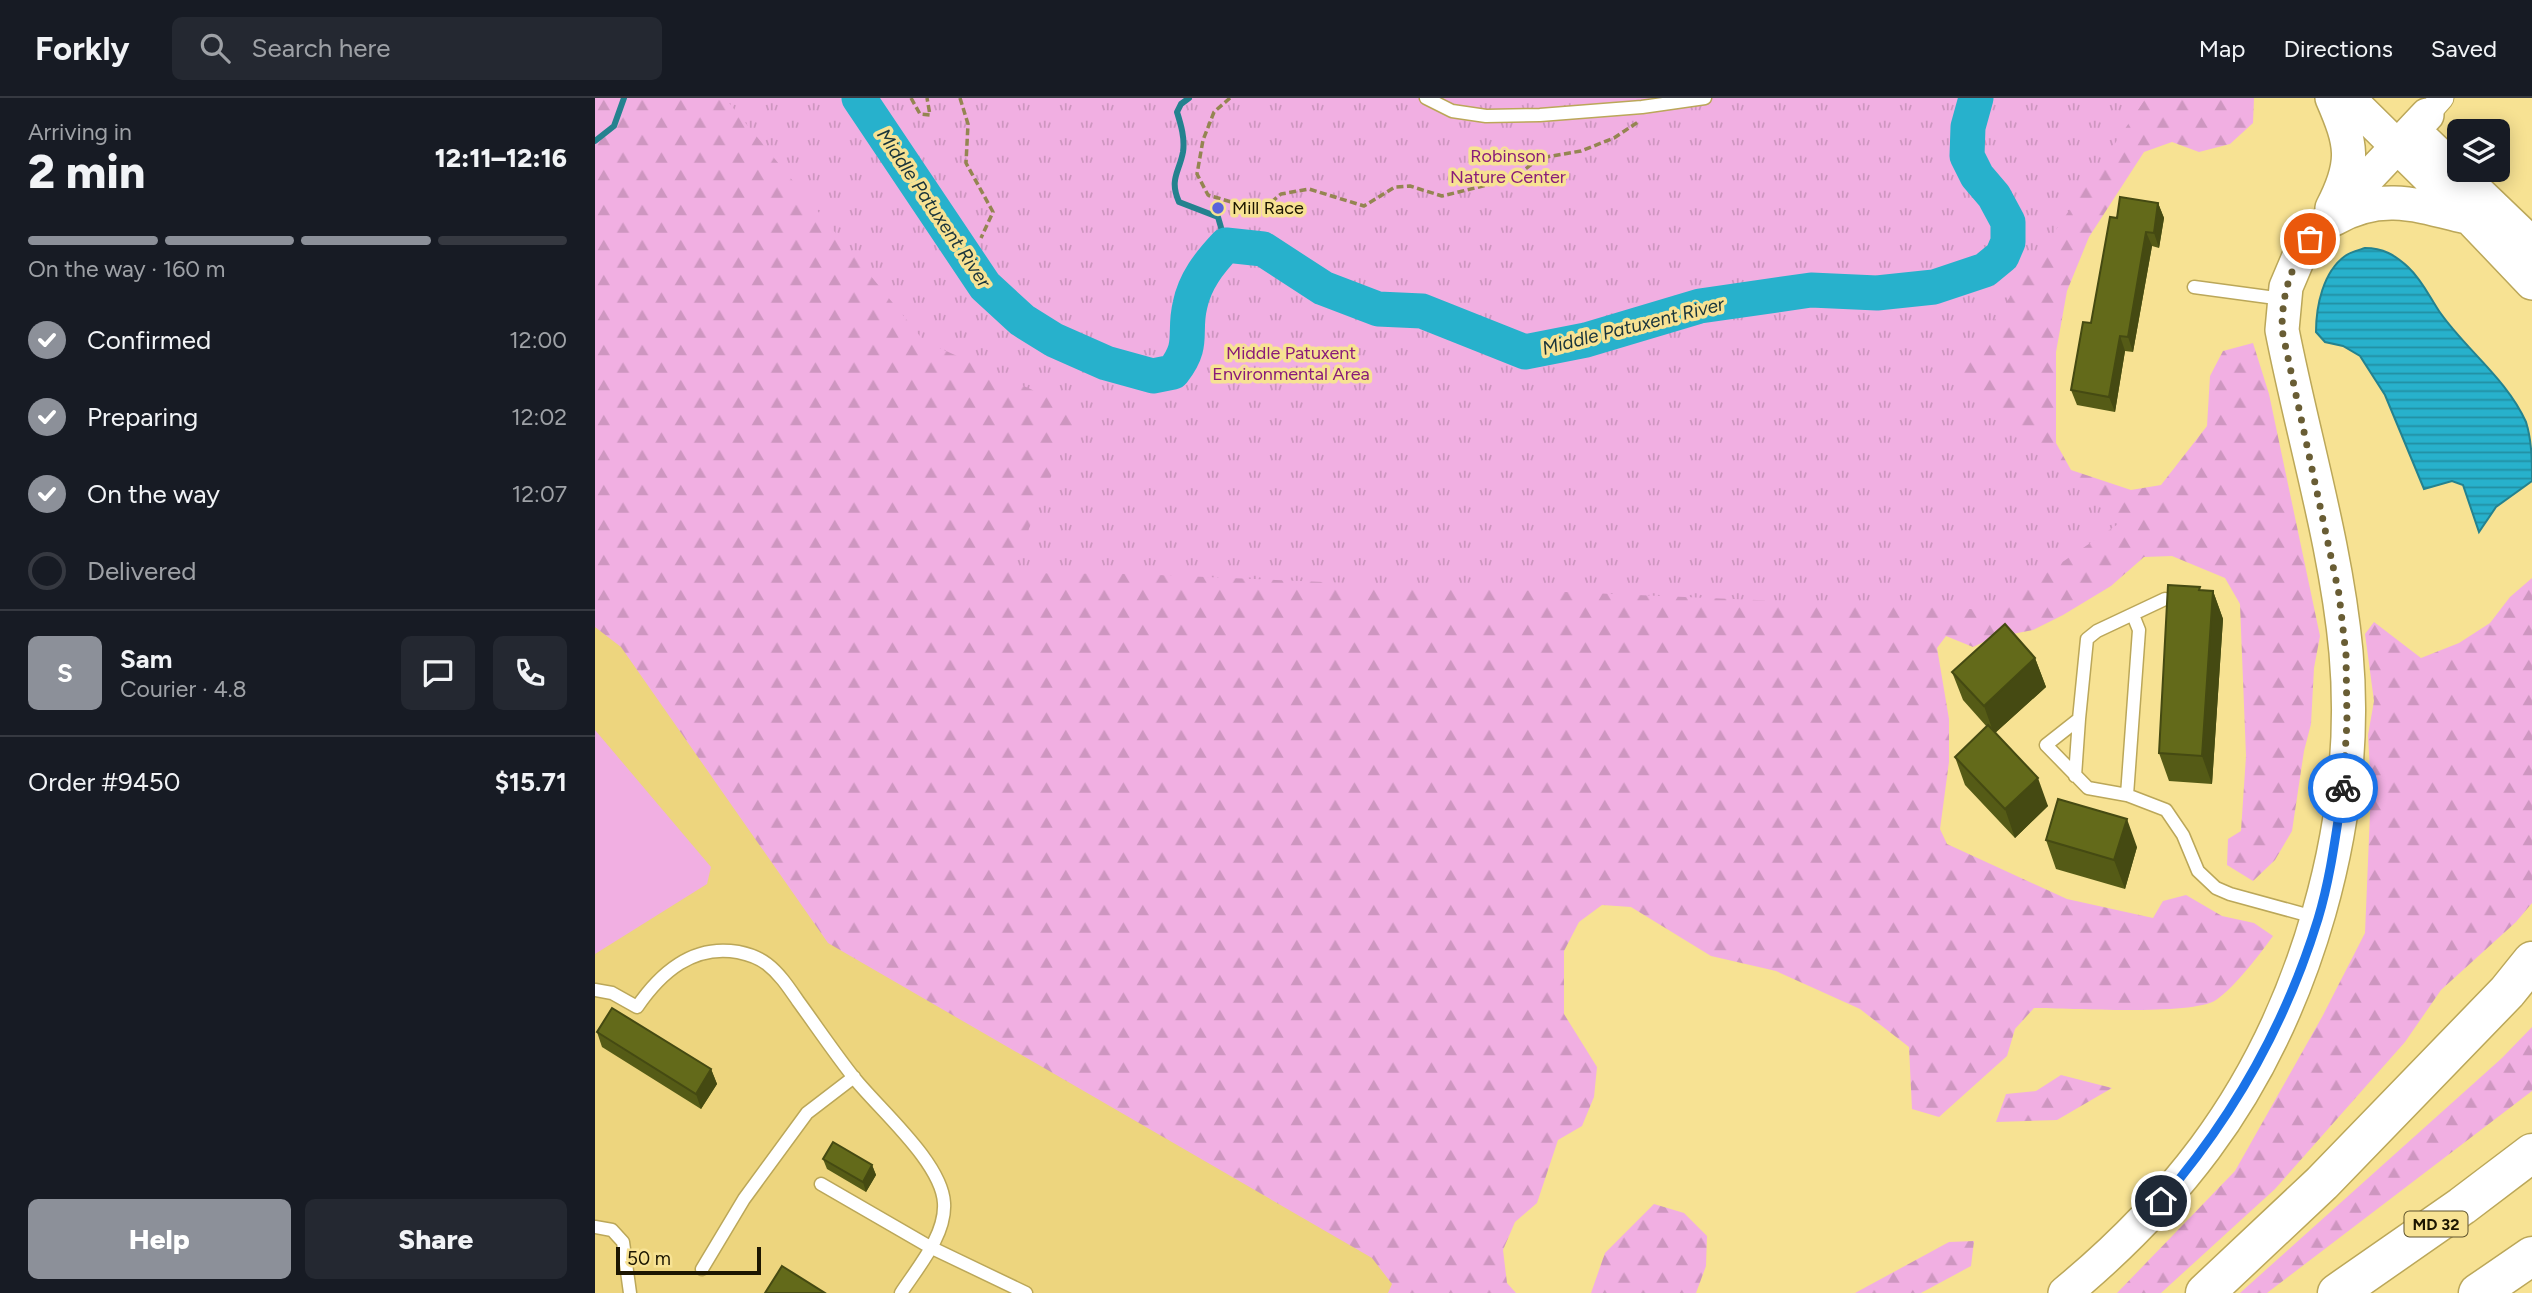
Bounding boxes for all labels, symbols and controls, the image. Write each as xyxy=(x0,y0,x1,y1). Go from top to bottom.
search box xyxy=(172,17,662,80)
text: Forkly xyxy=(35,29,130,68)
icon: search xyxy=(196,29,234,67)
text: Search here xyxy=(252,32,390,64)
text: Map xyxy=(2199,34,2245,63)
text: Directions xyxy=(2283,34,2393,63)
text: Saved xyxy=(2431,34,2497,63)
text: Arriving in xyxy=(28,118,132,146)
map controls xyxy=(2447,119,2510,182)
button: layers xyxy=(2447,119,2510,182)
water label: Middle Patuxent River xyxy=(872,124,996,292)
text: 12:11–12:16 xyxy=(435,142,567,174)
text: 2 min xyxy=(28,144,145,200)
park label: Robinson Nature Center xyxy=(1450,145,1566,188)
place label: Mill Race xyxy=(1232,197,1304,219)
marker: Mill Race xyxy=(1210,200,1226,216)
pin xyxy=(2280,209,2340,269)
icon: bag xyxy=(2291,220,2329,258)
text: On the way · 160 m xyxy=(28,255,225,283)
water label: Middle Patuxent River xyxy=(1540,292,1727,360)
icon: check xyxy=(28,321,66,359)
text: Confirmed xyxy=(87,324,211,356)
text: 12:00 xyxy=(509,326,567,354)
park label: Middle Patuxent Environmental Area xyxy=(1212,342,1370,385)
icon: check xyxy=(28,398,66,436)
text: Preparing xyxy=(87,401,198,433)
text: 12:02 xyxy=(511,403,567,431)
icon: check xyxy=(28,475,66,513)
text: On the way xyxy=(87,478,220,510)
text: 12:07 xyxy=(512,480,567,508)
text: Delivered xyxy=(87,555,196,587)
button: chat xyxy=(401,636,475,710)
button: phone xyxy=(493,636,567,710)
text: Sam xyxy=(120,643,172,675)
text: S xyxy=(57,657,73,689)
text: Courier · 4.8 xyxy=(120,675,247,703)
courier xyxy=(2308,753,2378,823)
text: Order #9450 xyxy=(28,766,180,798)
text: $15.71 xyxy=(495,766,567,798)
icon: bike xyxy=(2324,769,2362,807)
pin xyxy=(2131,1171,2191,1231)
icon: home xyxy=(2142,1182,2180,1220)
button: Help xyxy=(28,1199,291,1279)
button: Share xyxy=(305,1199,567,1279)
road number: MD 32 xyxy=(2405,1212,2467,1236)
scale bar xyxy=(616,1244,761,1276)
text: 50 m xyxy=(627,1247,671,1270)

